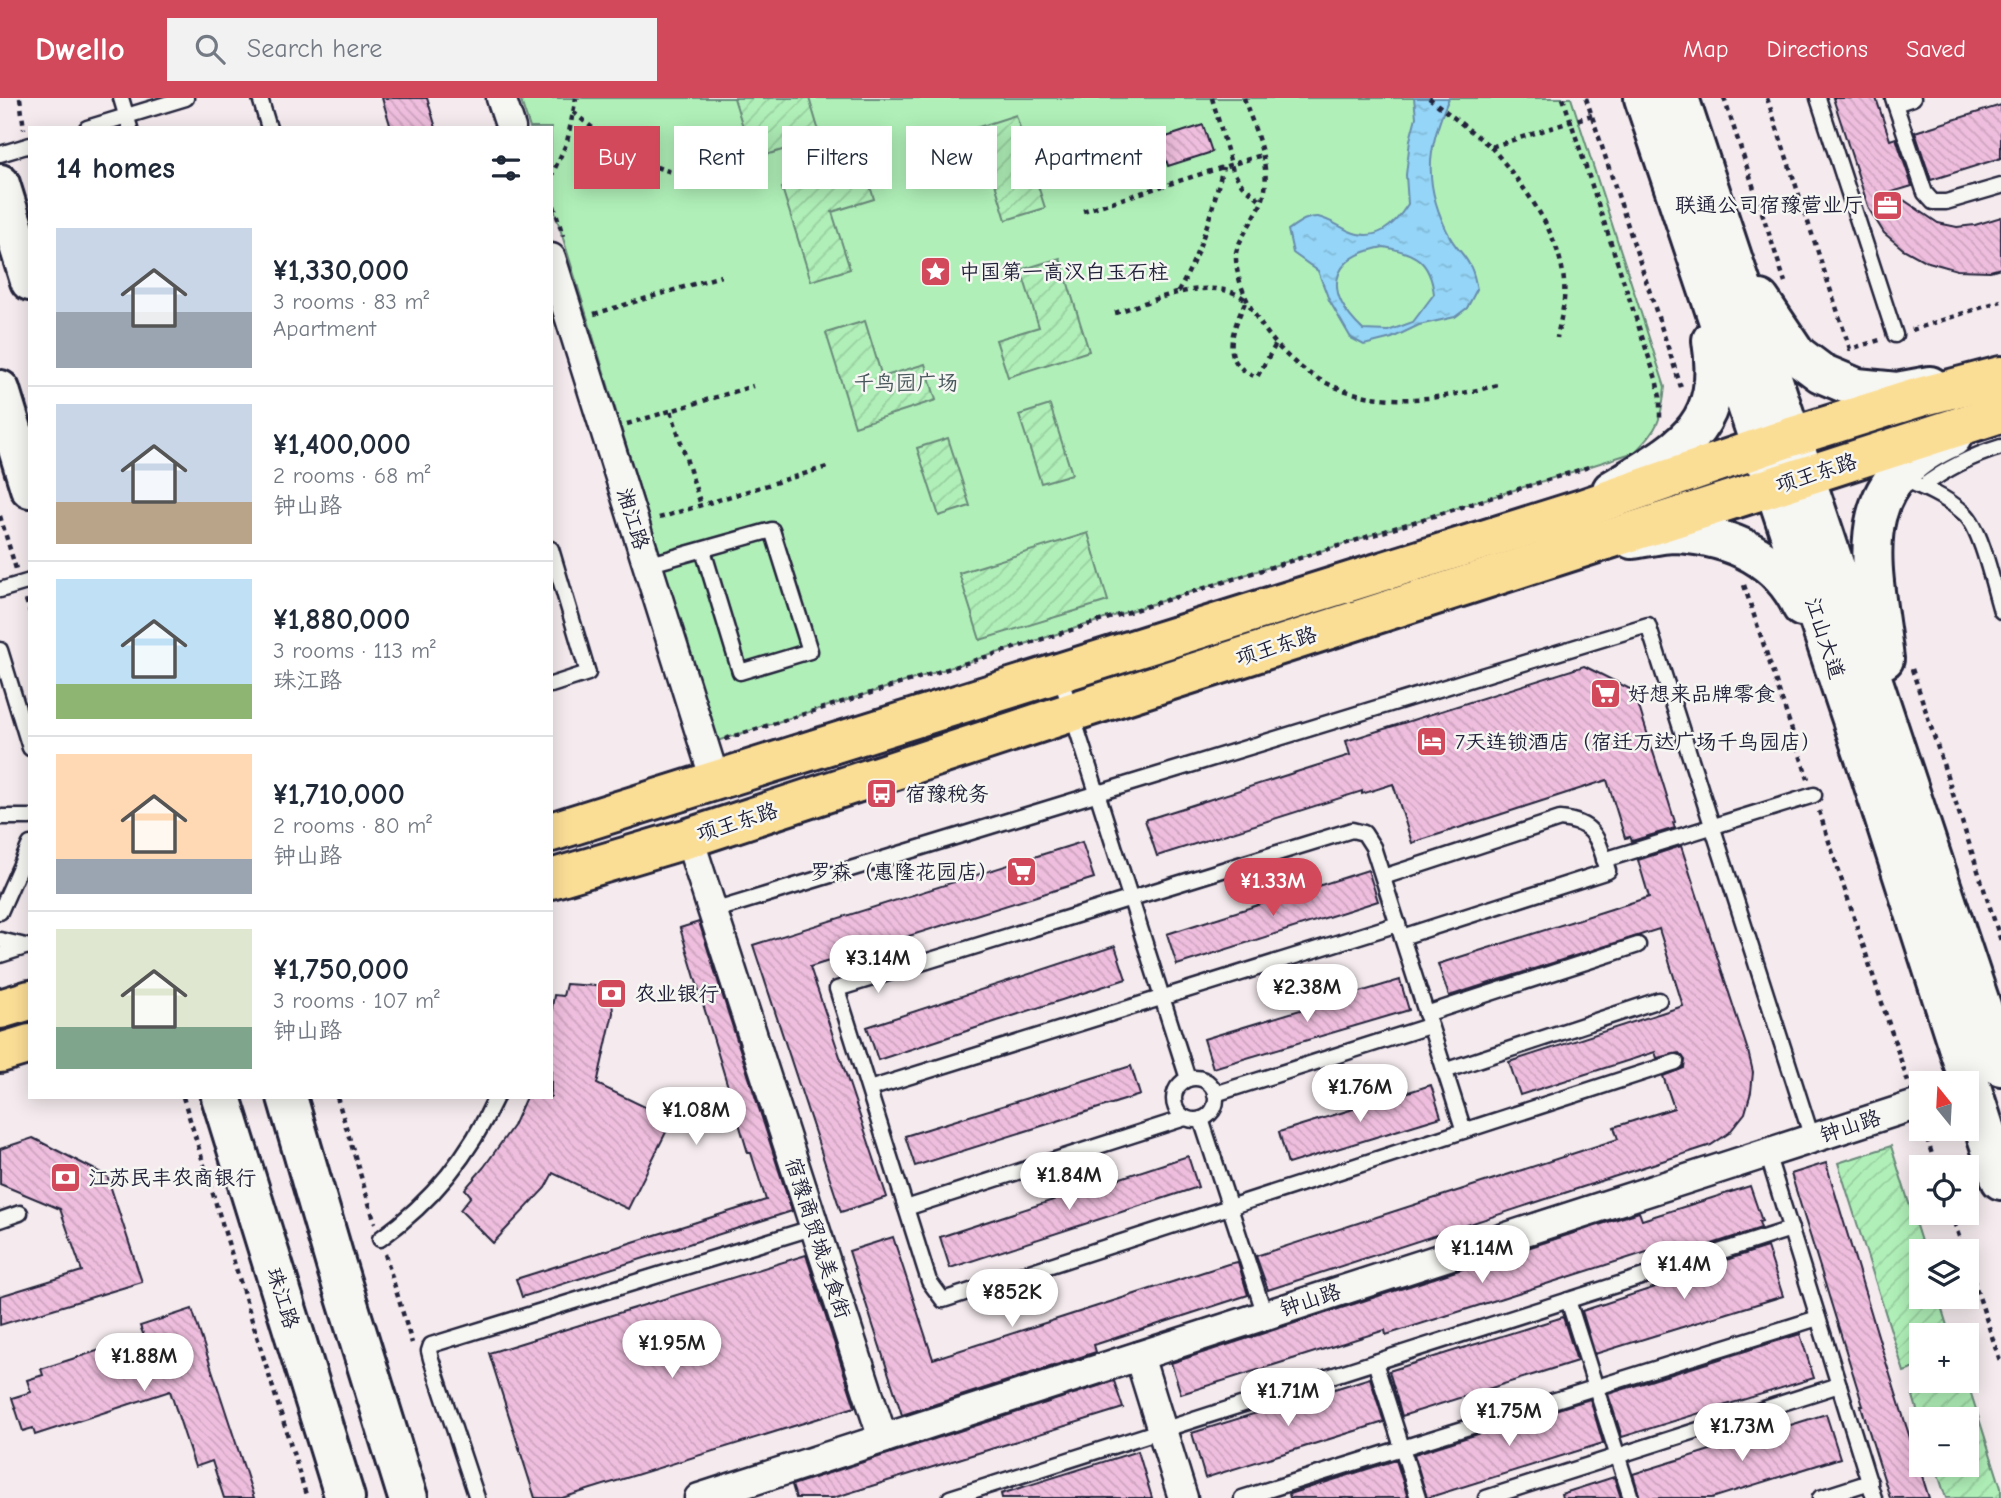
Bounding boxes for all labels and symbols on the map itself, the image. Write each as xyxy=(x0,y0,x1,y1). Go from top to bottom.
office icon: 联通公司宿豫营业厅 xyxy=(1870,188,1904,222)
place label: 联通公司宿豫营业厅 xyxy=(1675,193,1864,217)
place icon: 中国第一高汉白玉石柱 xyxy=(919,255,953,289)
place label: 中国第一高汉白玉石柱 xyxy=(959,260,1169,284)
park label: 千鸟园广场 xyxy=(854,371,959,395)
street label: 项王东路 xyxy=(1772,449,1860,497)
street label: 湘江路 xyxy=(612,485,654,553)
street label: 江山大道 xyxy=(1801,594,1849,682)
street label: 项王东路 xyxy=(1232,622,1320,670)
supermarket icon: 好想来品牌零食 xyxy=(1588,677,1622,711)
place label: 好想来品牌零食 xyxy=(1628,682,1775,706)
hotel icon: 7天连锁酒店（宿迁万达广场千鸟园店） xyxy=(1415,725,1449,759)
place label: 7天连锁酒店（宿迁万达广场千鸟园店） xyxy=(1455,730,1822,754)
bus stop icon: 宿豫税务 xyxy=(865,777,899,811)
place label: 宿豫税务 xyxy=(905,782,989,806)
street label: 项王东路 xyxy=(693,798,781,846)
supermarket icon: 罗森（惠隆花园店） xyxy=(1005,855,1039,889)
pin: ¥1.33M xyxy=(1216,858,1330,918)
place label: 罗森（惠隆花园店） xyxy=(810,860,999,884)
pin: ¥3.14M xyxy=(821,936,935,995)
pin: ¥2.38M xyxy=(1250,964,1364,1024)
bank icon: 农业银行 xyxy=(595,977,629,1011)
place label: 农业银行 xyxy=(635,982,719,1006)
pin: ¥1.76M xyxy=(1303,1065,1417,1124)
north arrow xyxy=(1909,1071,1979,1141)
pin: ¥1.08M xyxy=(639,1088,753,1147)
street label: 钟山路 xyxy=(1816,1105,1884,1147)
pin: ¥1.84M xyxy=(1012,1152,1126,1212)
street label: 宿豫商贸城美食街 xyxy=(781,1154,855,1322)
bank icon: 江苏民丰农商银行 xyxy=(48,1161,82,1195)
place label: 江苏民丰农商银行 xyxy=(88,1166,256,1190)
pin: ¥1.14M xyxy=(1425,1226,1539,1285)
pin: ¥1.4M xyxy=(1635,1242,1733,1301)
street label: 珠江路 xyxy=(262,1264,304,1332)
pin: ¥852K xyxy=(963,1270,1061,1329)
street label: 钟山路 xyxy=(1276,1279,1344,1321)
pin: ¥1.95M xyxy=(615,1320,729,1380)
pin: ¥1.88M xyxy=(87,1334,201,1393)
pin: ¥1.71M xyxy=(1231,1368,1345,1428)
pin: ¥1.75M xyxy=(1452,1388,1566,1448)
pin: ¥1.73M xyxy=(1685,1404,1799,1463)

